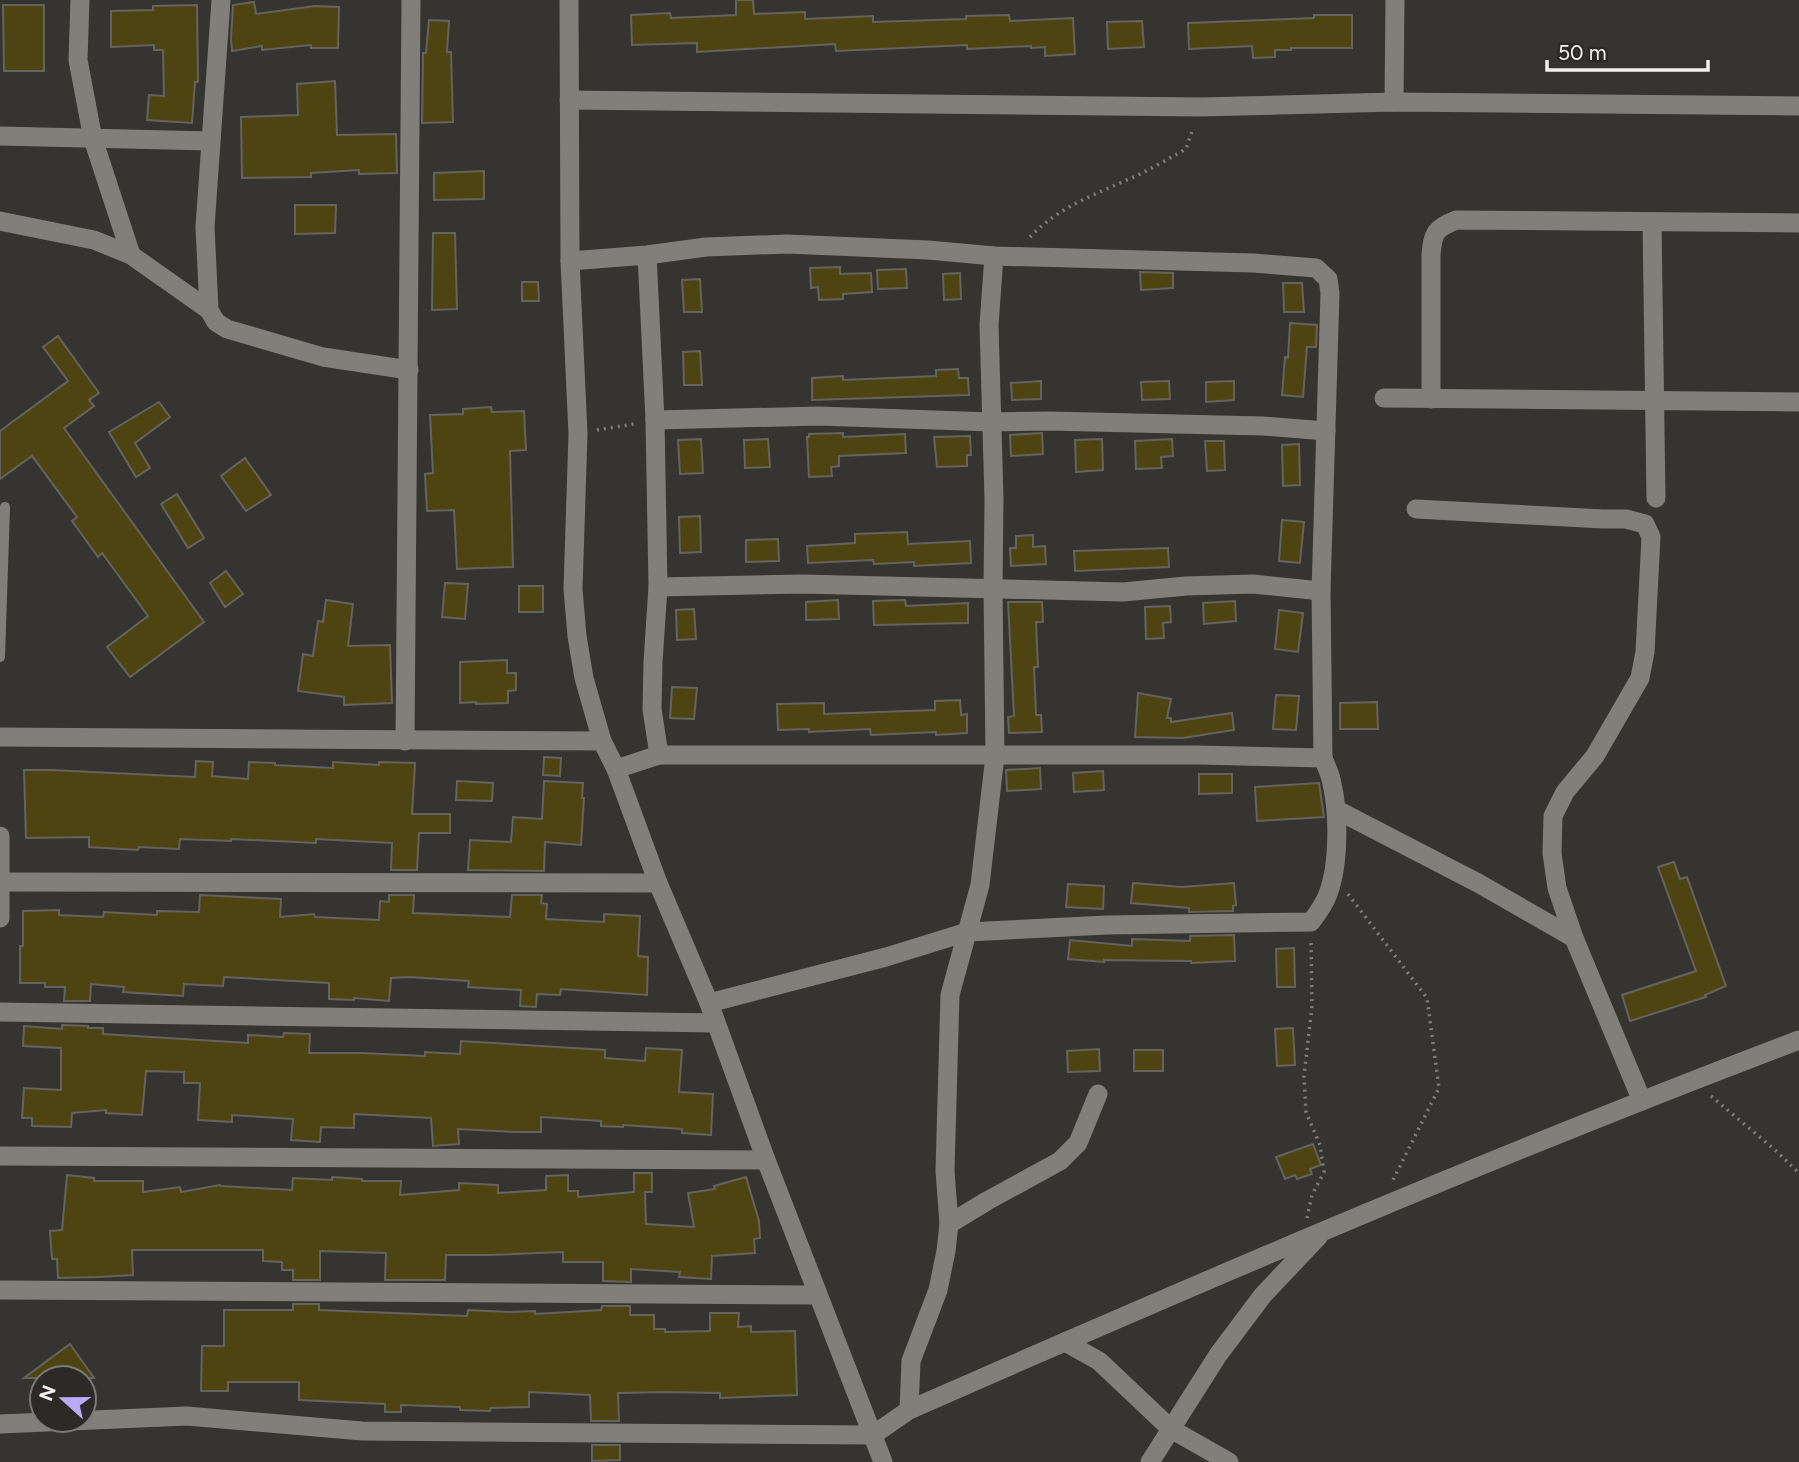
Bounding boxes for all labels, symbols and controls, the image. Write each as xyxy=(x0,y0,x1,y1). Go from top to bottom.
scale bar xyxy=(1547,28,1708,72)
text: 50 m xyxy=(1558,40,1607,65)
north arrow xyxy=(28,1364,98,1434)
text: N xyxy=(34,1382,61,1404)

